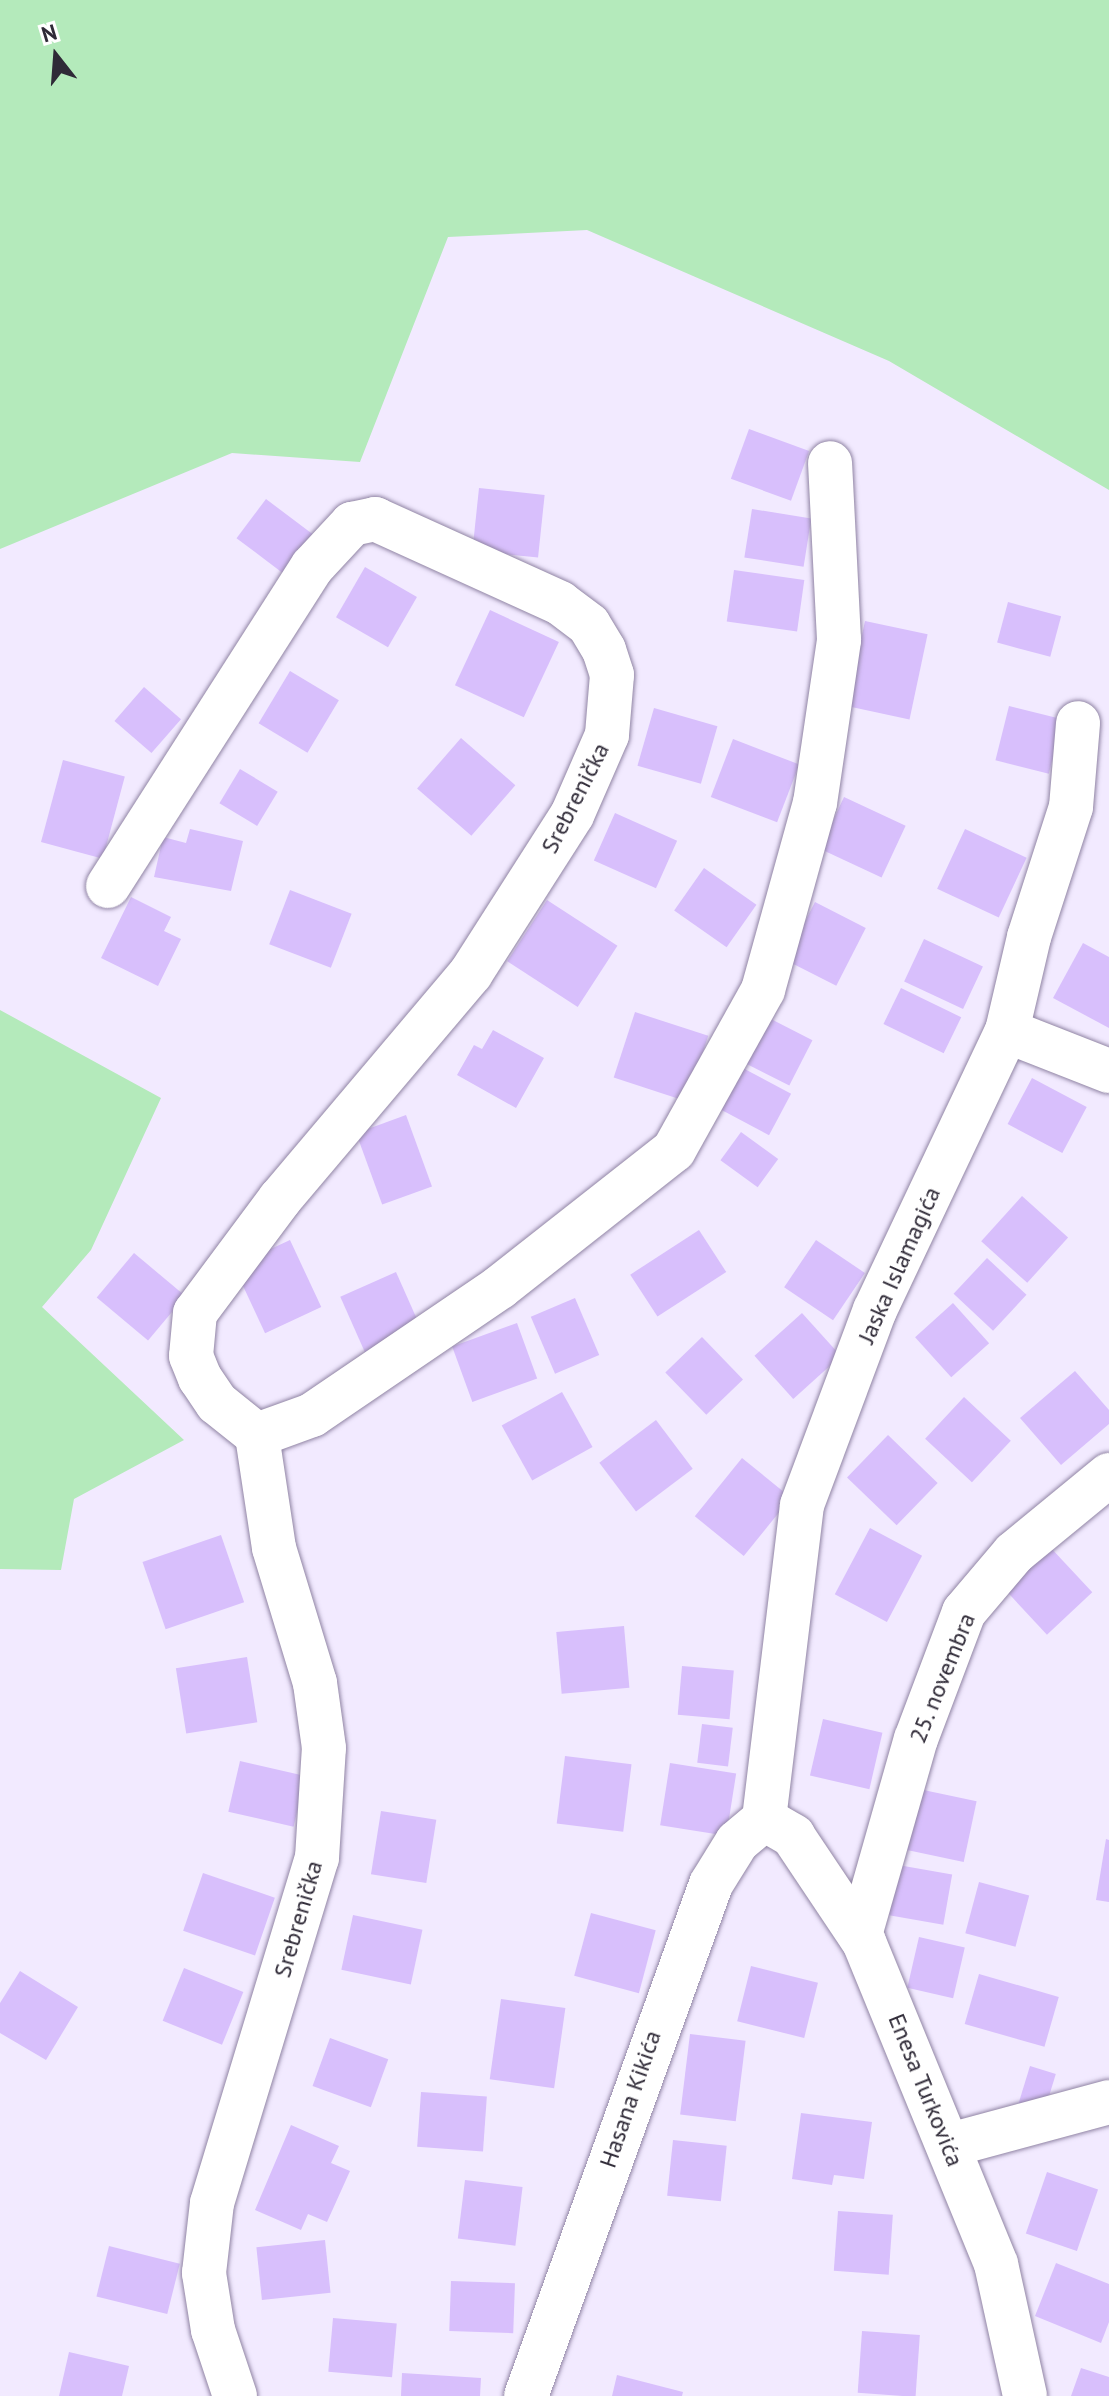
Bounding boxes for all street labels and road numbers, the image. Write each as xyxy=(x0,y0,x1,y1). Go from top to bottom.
street label: Srebrenička xyxy=(535,738,615,858)
street label: Jaska Islamagića xyxy=(852,1182,946,1348)
street label: 25. novembra xyxy=(903,1608,981,1748)
street label: Srebrenička xyxy=(268,1857,328,1981)
street label: Enesa Turkovića xyxy=(882,2009,970,2171)
street label: Hasana Kikića xyxy=(593,2027,667,2171)

